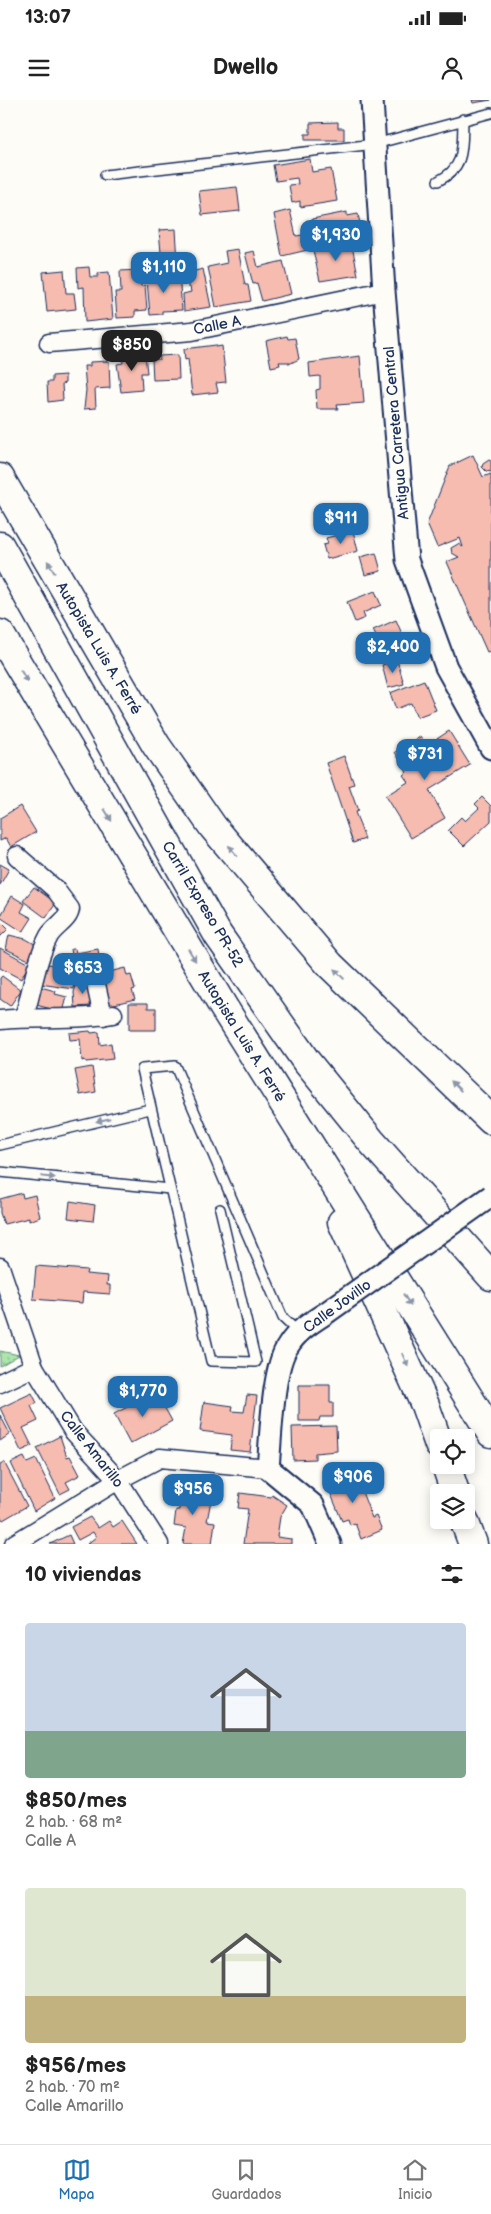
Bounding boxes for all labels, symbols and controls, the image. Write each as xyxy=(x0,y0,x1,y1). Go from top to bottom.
text: 13:07 xyxy=(25,6,71,29)
icon: menu xyxy=(25,54,53,82)
text: Dwello xyxy=(213,54,278,81)
icon: person xyxy=(438,54,466,82)
pin: $1,930 xyxy=(295,220,377,262)
text: $1,930 xyxy=(311,226,361,245)
pin: $1,110 xyxy=(123,252,205,294)
text: $1,110 xyxy=(142,258,186,277)
street label: Calle A xyxy=(192,311,243,339)
pin: $850 xyxy=(102,330,162,372)
text: $850 xyxy=(112,336,152,355)
street label: Antigua Carretera Central xyxy=(379,345,414,521)
pin: $911 xyxy=(311,502,371,545)
text: $911 xyxy=(324,509,358,528)
one-way arrow xyxy=(47,561,56,574)
street label: Autopista Luis A. Ferré xyxy=(51,578,146,718)
pin: $2,400 xyxy=(352,632,434,674)
text: $2,400 xyxy=(366,638,420,657)
one-way arrow xyxy=(20,670,29,683)
pin: $731 xyxy=(395,738,455,781)
text: $731 xyxy=(407,745,443,764)
one-way arrow xyxy=(104,809,113,822)
street label: Carril Expreso PR-52 xyxy=(157,838,248,971)
one-way arrow xyxy=(227,845,238,858)
one-way arrow xyxy=(187,948,196,961)
pin: $653 xyxy=(53,952,113,995)
text: $653 xyxy=(64,959,102,978)
street label: Autopista Luis A. Ferré xyxy=(193,967,290,1106)
one-way arrow xyxy=(333,968,345,980)
one-way arrow xyxy=(450,1080,462,1092)
one-way arrow xyxy=(96,1116,111,1124)
one-way arrow xyxy=(41,1173,57,1181)
street label: Calle Jovillo xyxy=(299,1275,375,1338)
one-way arrow xyxy=(403,1293,412,1306)
one-way arrow xyxy=(401,1353,409,1367)
pin: $1,770 xyxy=(102,1376,184,1418)
text: $1,770 xyxy=(119,1382,167,1401)
street label: Calle Amarillo xyxy=(56,1407,128,1492)
map controls xyxy=(430,1429,475,1529)
button: locate xyxy=(430,1429,475,1474)
pin: $906 xyxy=(323,1462,383,1504)
text: $906 xyxy=(333,1468,373,1487)
pin: $956 xyxy=(163,1474,223,1516)
text: $956 xyxy=(174,1480,212,1499)
button: layers xyxy=(430,1484,475,1529)
icon: filters xyxy=(438,1560,466,1588)
text: 10 viviendas xyxy=(25,1562,141,1587)
icon: home xyxy=(201,1655,291,1745)
text: $850/mes xyxy=(25,1788,127,1813)
text: 2 hab. · 68 m² xyxy=(25,1813,122,1832)
text: Calle A xyxy=(25,1832,76,1851)
icon: home xyxy=(201,1920,291,2010)
text: $956/mes xyxy=(25,2053,126,2078)
text: 2 hab. · 70 m² xyxy=(25,2078,120,2097)
text: Calle Amarillo xyxy=(25,2097,124,2116)
tab: Mapa xyxy=(58,2156,95,2203)
tab: Guardados xyxy=(211,2156,281,2203)
tab: Inicio xyxy=(398,2156,433,2203)

